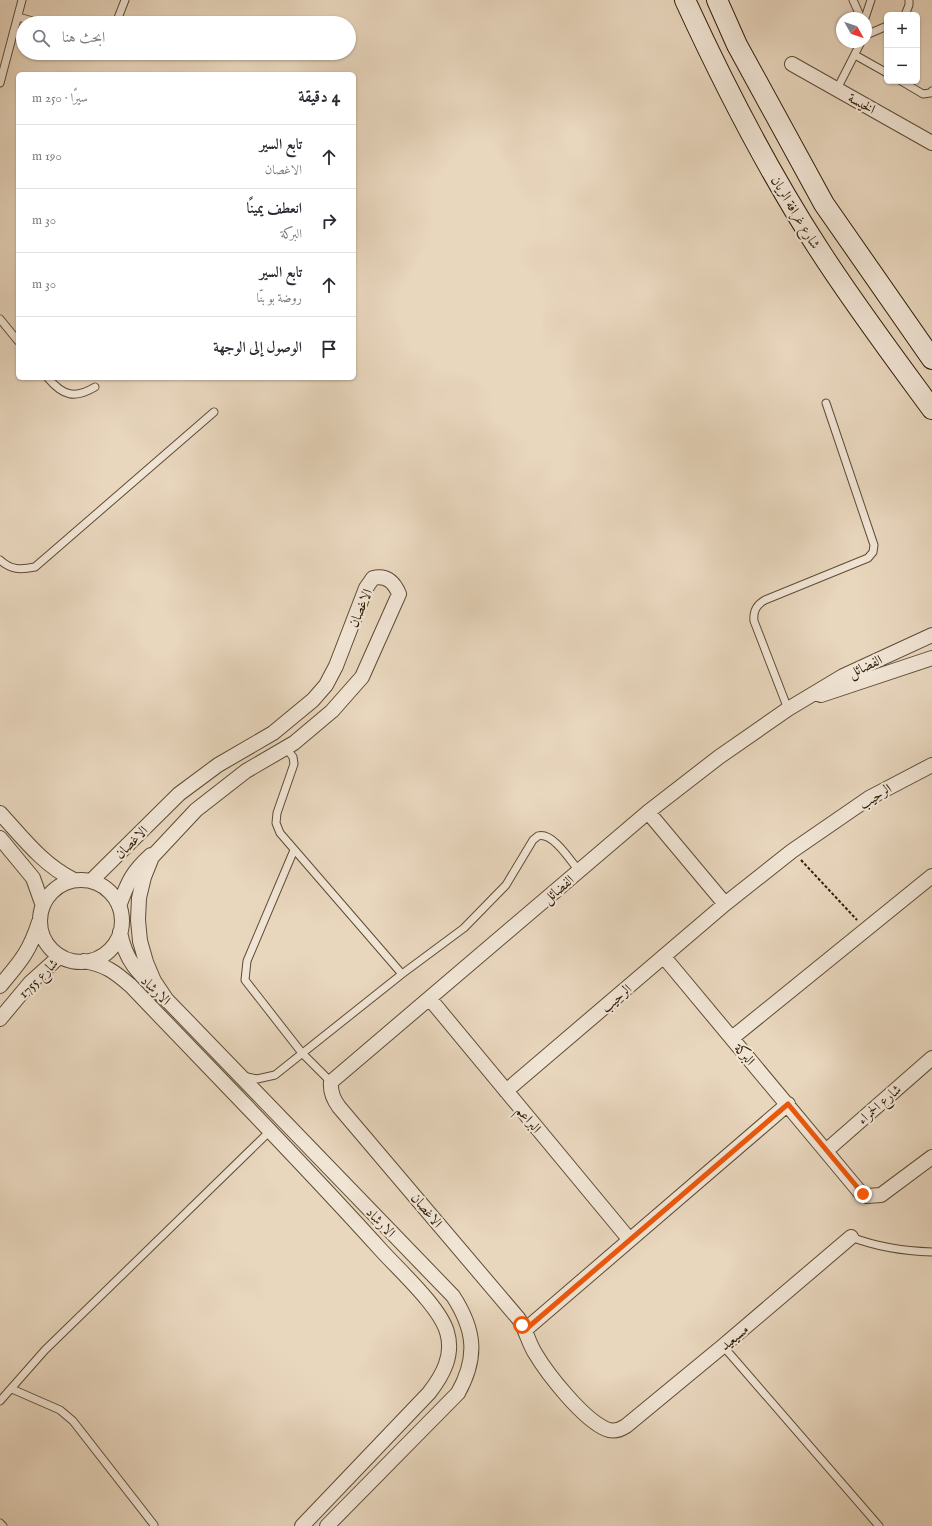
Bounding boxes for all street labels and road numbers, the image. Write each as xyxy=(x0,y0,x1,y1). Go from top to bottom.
street label: الخيسة xyxy=(845,89,878,119)
street label: شارع غرافة الريان xyxy=(765,173,824,253)
street label: الاغصان xyxy=(345,586,377,630)
street label: الفضائل xyxy=(845,651,886,684)
street label: الرحيب xyxy=(856,780,895,814)
street label: الاغصان xyxy=(111,822,152,863)
street label: الفضائل xyxy=(539,871,579,909)
street label: شارع 1755 xyxy=(15,955,64,1004)
street label: الارشاد xyxy=(136,972,174,1009)
street label: الرحيب xyxy=(597,981,636,1017)
street label: البركة xyxy=(729,1039,759,1069)
street label: شارع الحمراء xyxy=(854,1081,907,1130)
street label: البراعم xyxy=(509,1102,545,1140)
street label: الاغصان xyxy=(406,1190,446,1232)
street label: الارشاد xyxy=(362,1204,399,1242)
street label: مسيعيد xyxy=(717,1321,753,1355)

